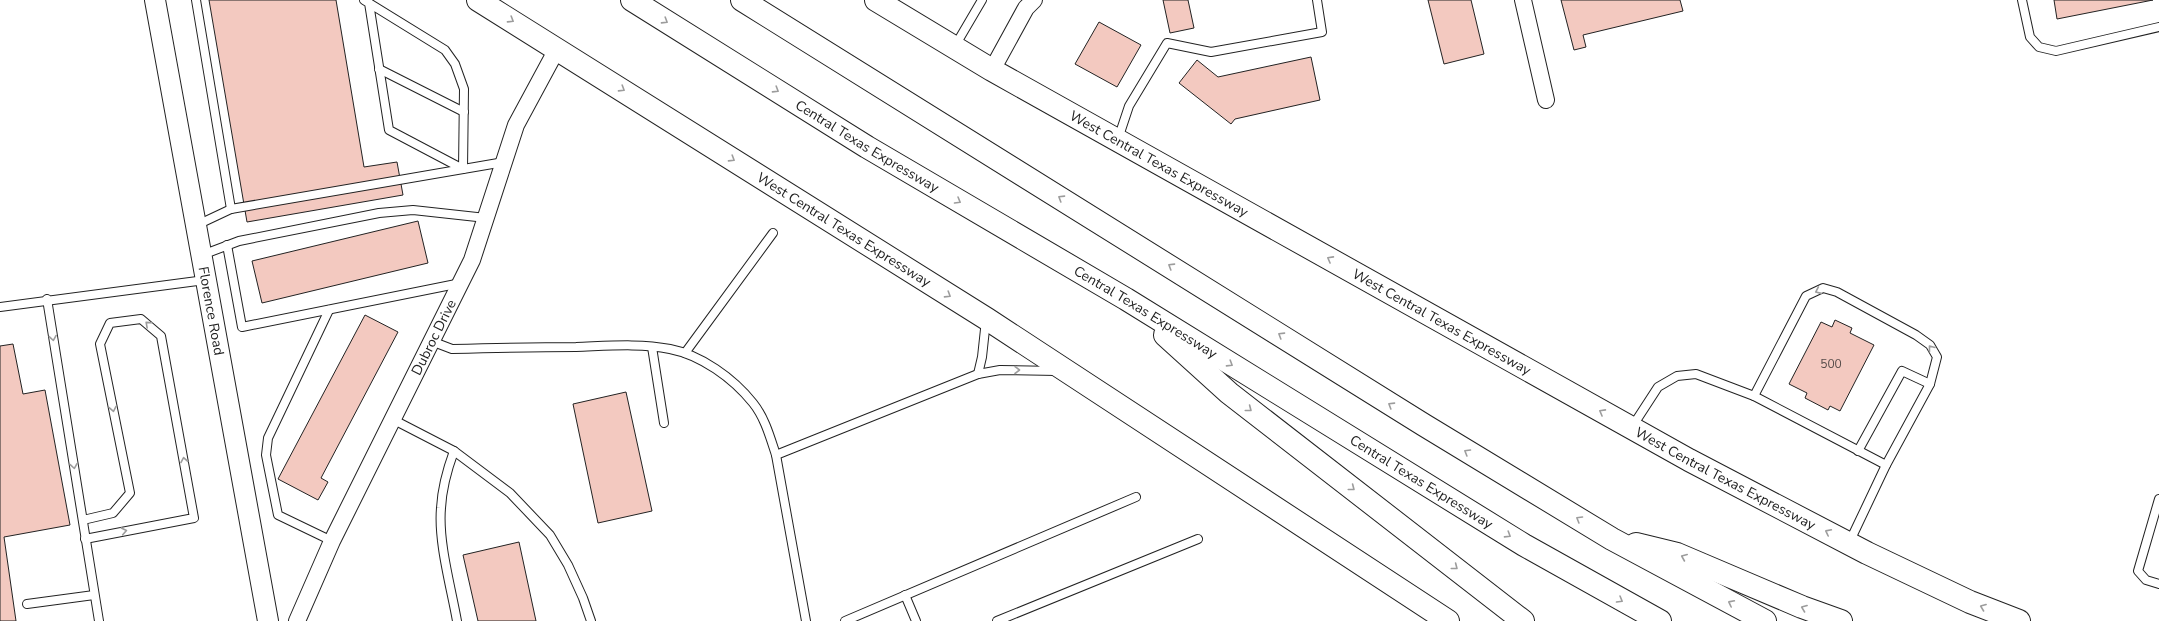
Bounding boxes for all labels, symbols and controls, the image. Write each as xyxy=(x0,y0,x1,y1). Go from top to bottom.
one-way arrow xyxy=(507,16,514,23)
one-way arrow xyxy=(661,16,668,23)
one-way arrow xyxy=(618,85,625,92)
one-way arrow xyxy=(771,85,778,92)
street label: Central Texas Expressway xyxy=(792,95,943,197)
street label: West Central Texas Expressway xyxy=(1066,106,1253,222)
one-way arrow xyxy=(728,154,735,161)
street label: West Central Texas Expressway xyxy=(753,168,935,292)
one-way arrow xyxy=(1058,195,1065,202)
one-way arrow xyxy=(954,196,961,203)
one-way arrow xyxy=(1327,256,1334,264)
street label: Central Texas Expressway xyxy=(1070,261,1222,363)
one-way arrow xyxy=(1168,263,1175,271)
street label: West Central Texas Expressway xyxy=(1349,264,1535,380)
street label: Florence Road xyxy=(194,265,229,357)
one-way arrow xyxy=(1815,286,1822,294)
one-way arrow xyxy=(944,290,951,298)
street label: Dubroc Drive xyxy=(407,296,460,378)
one-way arrow xyxy=(145,322,152,329)
one-way arrow xyxy=(1278,333,1285,340)
one-way arrow xyxy=(48,334,57,341)
one-way arrow xyxy=(1928,345,1935,353)
house number: 500 xyxy=(1820,356,1842,372)
one-way arrow xyxy=(1226,359,1233,366)
one-way arrow xyxy=(1014,366,1020,374)
one-way arrow xyxy=(1388,402,1395,409)
one-way arrow xyxy=(1244,404,1251,411)
one-way arrow xyxy=(108,406,117,412)
one-way arrow xyxy=(1599,409,1606,416)
street label: West Central Texas Expressway xyxy=(1632,422,1820,534)
street label: Central Texas Expressway xyxy=(1346,430,1497,534)
one-way arrow xyxy=(1464,449,1471,456)
one-way arrow xyxy=(180,457,188,464)
one-way arrow xyxy=(69,463,78,469)
one-way arrow xyxy=(1347,483,1354,490)
one-way arrow xyxy=(1576,516,1583,523)
one-way arrow xyxy=(120,528,127,536)
one-way arrow xyxy=(1825,529,1832,537)
one-way arrow xyxy=(1504,530,1511,538)
one-way arrow xyxy=(1681,554,1689,562)
one-way arrow xyxy=(1450,562,1457,569)
one-way arrow xyxy=(1616,595,1623,602)
one-way arrow xyxy=(1727,600,1735,608)
one-way arrow xyxy=(1979,603,1986,611)
one-way arrow xyxy=(1801,604,1808,612)

